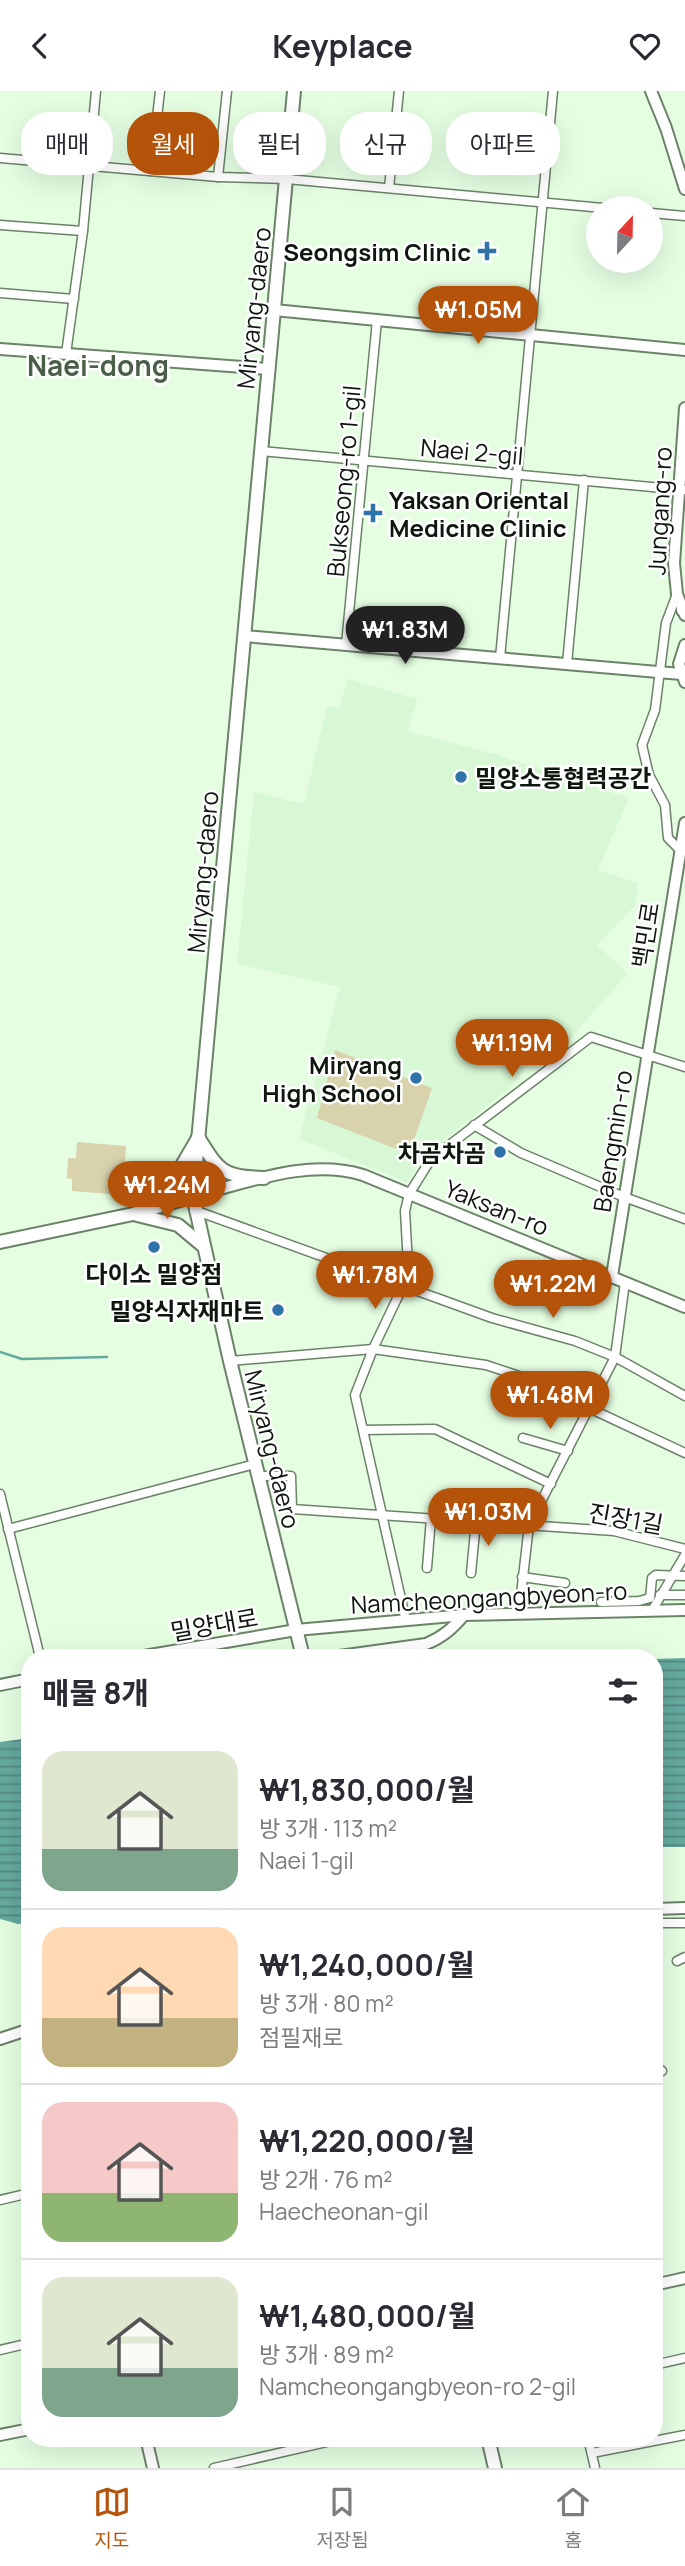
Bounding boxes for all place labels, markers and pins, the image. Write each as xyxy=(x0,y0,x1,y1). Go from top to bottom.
place label: Seongsim Clinic xyxy=(283,235,471,268)
marker: Seongsim Clinic xyxy=(477,241,497,261)
pin: ₩1.05M xyxy=(421,287,535,346)
place label: Yaksan Oriental Medicine Clinic xyxy=(389,483,569,544)
marker: Yaksan Oriental Medicine Clinic xyxy=(363,503,383,523)
pin: ₩1.83M xyxy=(348,607,462,666)
place label: 밀양소통협력공간 xyxy=(475,761,652,794)
marker: 밀양소통협력공간 xyxy=(453,769,469,785)
pin: ₩1.19M xyxy=(455,1019,569,1079)
place label: Miryang High School xyxy=(262,1048,402,1109)
marker: Miryang High School xyxy=(408,1070,424,1086)
place label: 차곰차곰 xyxy=(398,1136,486,1169)
marker: 차곰차곰 xyxy=(492,1144,508,1160)
pin: ₩1.24M xyxy=(110,1161,224,1221)
marker: 다이소 밀양점 xyxy=(146,1239,162,1255)
pin: ₩1.78M xyxy=(318,1251,432,1311)
place label: 다이소 밀양점 xyxy=(85,1257,223,1290)
pin: ₩1.22M xyxy=(496,1261,610,1320)
place label: 밀양식자재마트 xyxy=(109,1294,264,1327)
marker: 밀양식자재마트 xyxy=(270,1302,286,1318)
pin: ₩1.48M xyxy=(493,1371,607,1431)
pin: ₩1.03M xyxy=(431,1489,545,1548)

